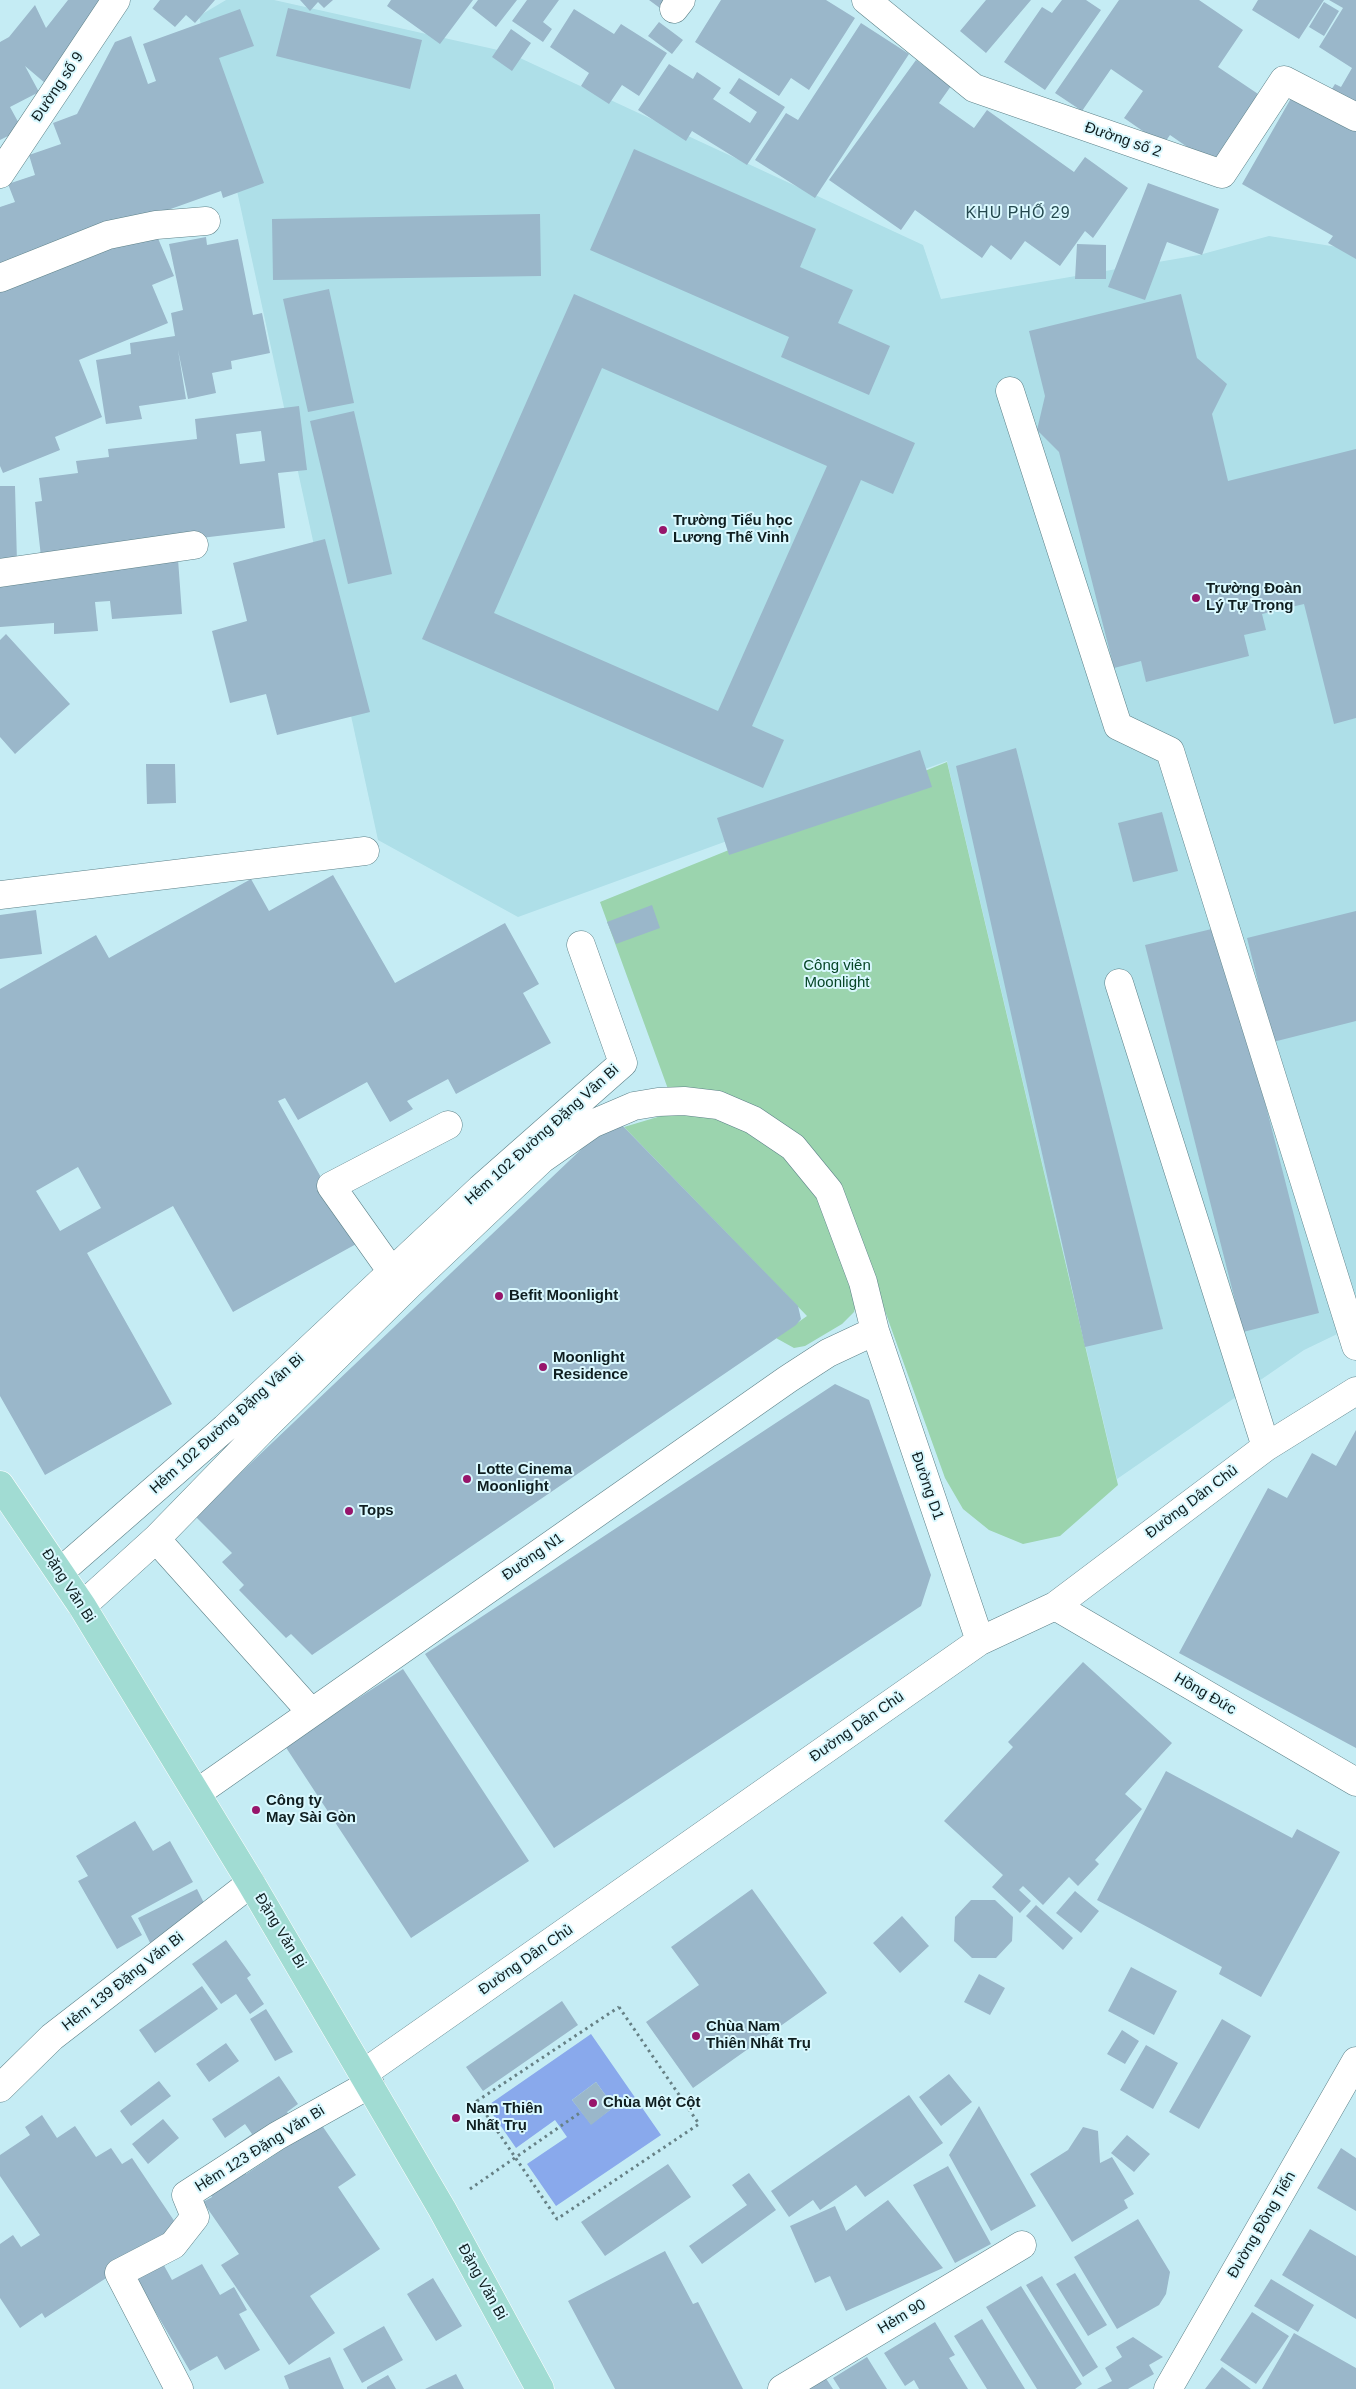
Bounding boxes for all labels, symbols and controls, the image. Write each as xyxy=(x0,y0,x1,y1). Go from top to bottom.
street label: Đường số 9 xyxy=(28,49,88,125)
street label: Đường số 2 xyxy=(1082,118,1164,162)
district label: KHU PHỐ 29 xyxy=(964,204,1072,224)
place label: Trường Tiểu học Lương Thế Vinh xyxy=(673,512,793,547)
marker: Trường Tiểu học Lương Thế Vinh xyxy=(657,524,669,536)
place label: Trường Đoàn Lý Tự Trọng xyxy=(1206,580,1302,615)
marker: Trường Đoàn Lý Tự Trọng xyxy=(1190,592,1202,604)
park label: Công viên Moonlight xyxy=(803,957,871,992)
street label: Hẻm 102 Đường Đặng Vân Bi xyxy=(461,1061,623,1209)
place label: Befit Moonlight xyxy=(509,1287,618,1305)
marker: Befit Moonlight xyxy=(493,1290,505,1302)
place label: Moonlight Residence xyxy=(553,1349,628,1384)
street label: Hẻm 102 Đường Đặng Vân Bi xyxy=(146,1350,308,1498)
marker: Moonlight Residence xyxy=(537,1361,549,1373)
street label: Đường D1 xyxy=(907,1450,947,1522)
place label: Lotte Cinema Moonlight xyxy=(477,1461,572,1496)
street label: Đường Dân Chủ xyxy=(1142,1461,1242,1543)
marker: Lotte Cinema Moonlight xyxy=(461,1473,473,1485)
place label: Tops xyxy=(359,1502,394,1520)
marker: Tops xyxy=(343,1505,355,1517)
street label: Đường N1 xyxy=(499,1529,567,1585)
street label: Đặng Văn Bi xyxy=(38,1546,98,1626)
street label: Hồng Đức xyxy=(1171,1669,1239,1719)
street label: Đường Dân Chủ xyxy=(806,1688,908,1766)
place label: Công ty May Sài Gòn xyxy=(266,1792,356,1827)
marker: Công ty May Sài Gòn xyxy=(250,1804,262,1816)
street label: Đặng Văn Bi xyxy=(251,1890,309,1972)
street label: Đường Dân Chủ xyxy=(475,1921,577,1999)
street label: Hẻm 139 Đặng Văn Bi xyxy=(59,1929,187,2035)
place label: Chùa Nam Thiên Nhất Trụ xyxy=(706,2018,811,2053)
marker: Chùa Nam Thiên Nhất Trụ xyxy=(690,2030,702,2042)
place label: Chùa Một Cột xyxy=(603,2094,700,2112)
marker: Chùa Một Cột xyxy=(587,2097,599,2109)
place label: Nam Thiên Nhất Trụ xyxy=(466,2100,543,2135)
street label: Hẻm 123 Đặng Văn Bi xyxy=(192,2102,328,2196)
marker: Nam Thiên Nhất Trụ xyxy=(450,2112,462,2124)
street label: Đường Đồng Tiến xyxy=(1224,2168,1300,2282)
street label: Đặng Văn Bi xyxy=(454,2241,510,2323)
street label: Hẻm 90 xyxy=(875,2296,929,2338)

